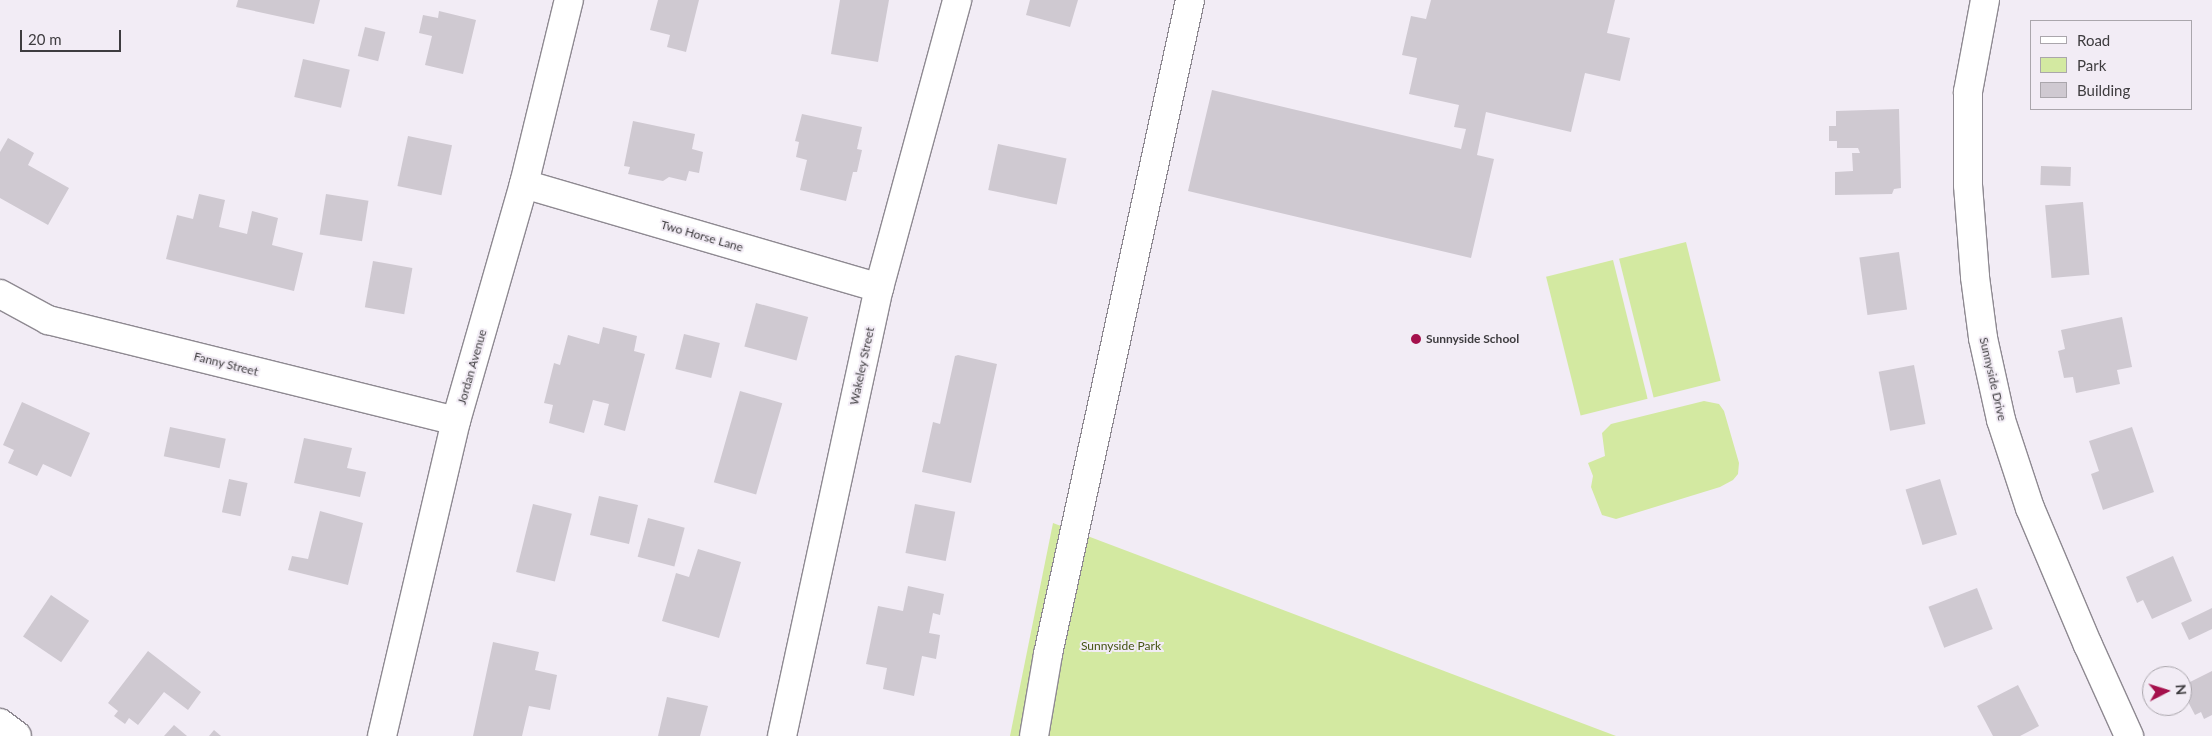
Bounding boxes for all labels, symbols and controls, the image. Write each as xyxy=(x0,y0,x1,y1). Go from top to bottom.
scale bar xyxy=(22,20,124,52)
legend xyxy=(2030,20,2192,110)
text: 20 m xyxy=(28,30,62,48)
text: Road xyxy=(2077,31,2110,49)
text: Park xyxy=(2077,56,2106,74)
text: Building xyxy=(2077,81,2130,99)
street label: Two Horse Lane xyxy=(659,217,745,255)
street label: Wakeley Street xyxy=(847,326,877,406)
street label: Jordan Avenue xyxy=(454,328,490,406)
place label: Sunnyside School xyxy=(1426,332,1519,346)
marker: Sunnyside School xyxy=(1410,333,1422,345)
street label: Sunnyside Drive xyxy=(1976,336,2010,422)
street label: Fanny Street xyxy=(192,349,260,379)
park label: Sunnyside Park xyxy=(1081,639,1161,653)
north arrow xyxy=(2142,666,2192,716)
text: N xyxy=(2173,684,2190,696)

